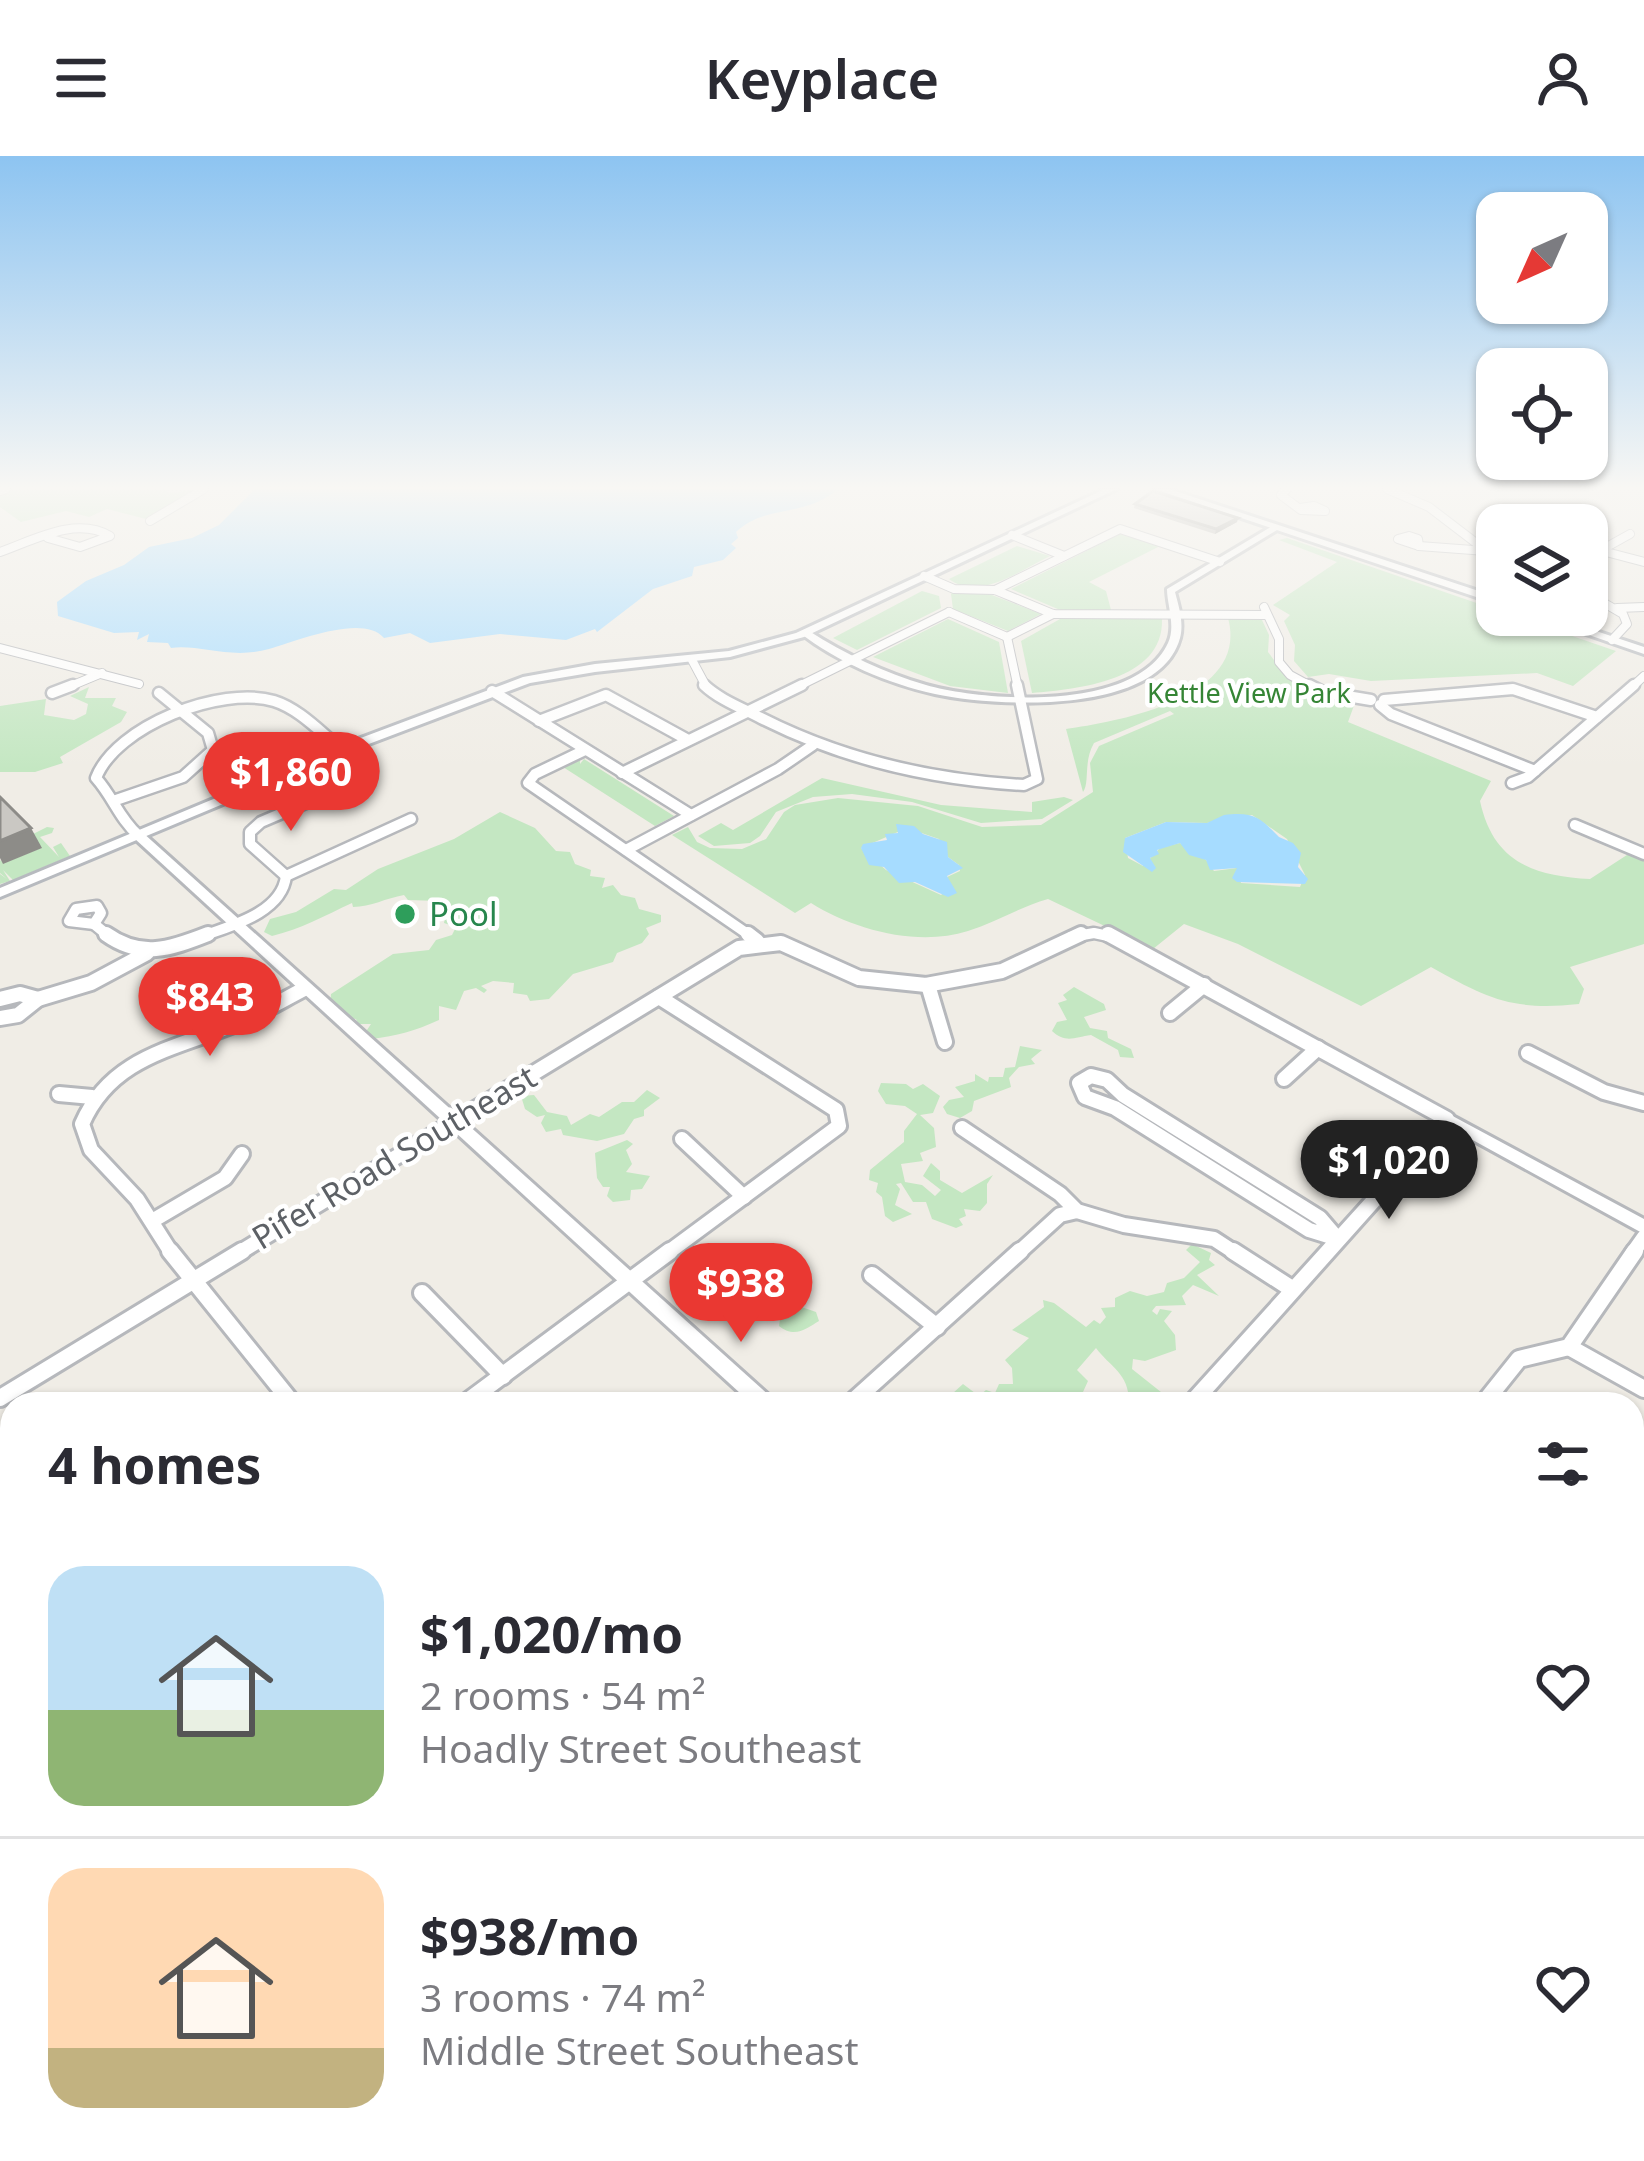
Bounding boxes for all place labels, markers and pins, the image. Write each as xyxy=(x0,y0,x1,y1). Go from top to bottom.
pin: $1,860 xyxy=(193,732,389,834)
place label: Pool xyxy=(429,891,497,936)
marker: Pool xyxy=(392,901,418,927)
pin: $843 xyxy=(139,957,281,1059)
pin: $1,020 xyxy=(1291,1120,1487,1222)
pin: $938 xyxy=(670,1243,812,1345)

